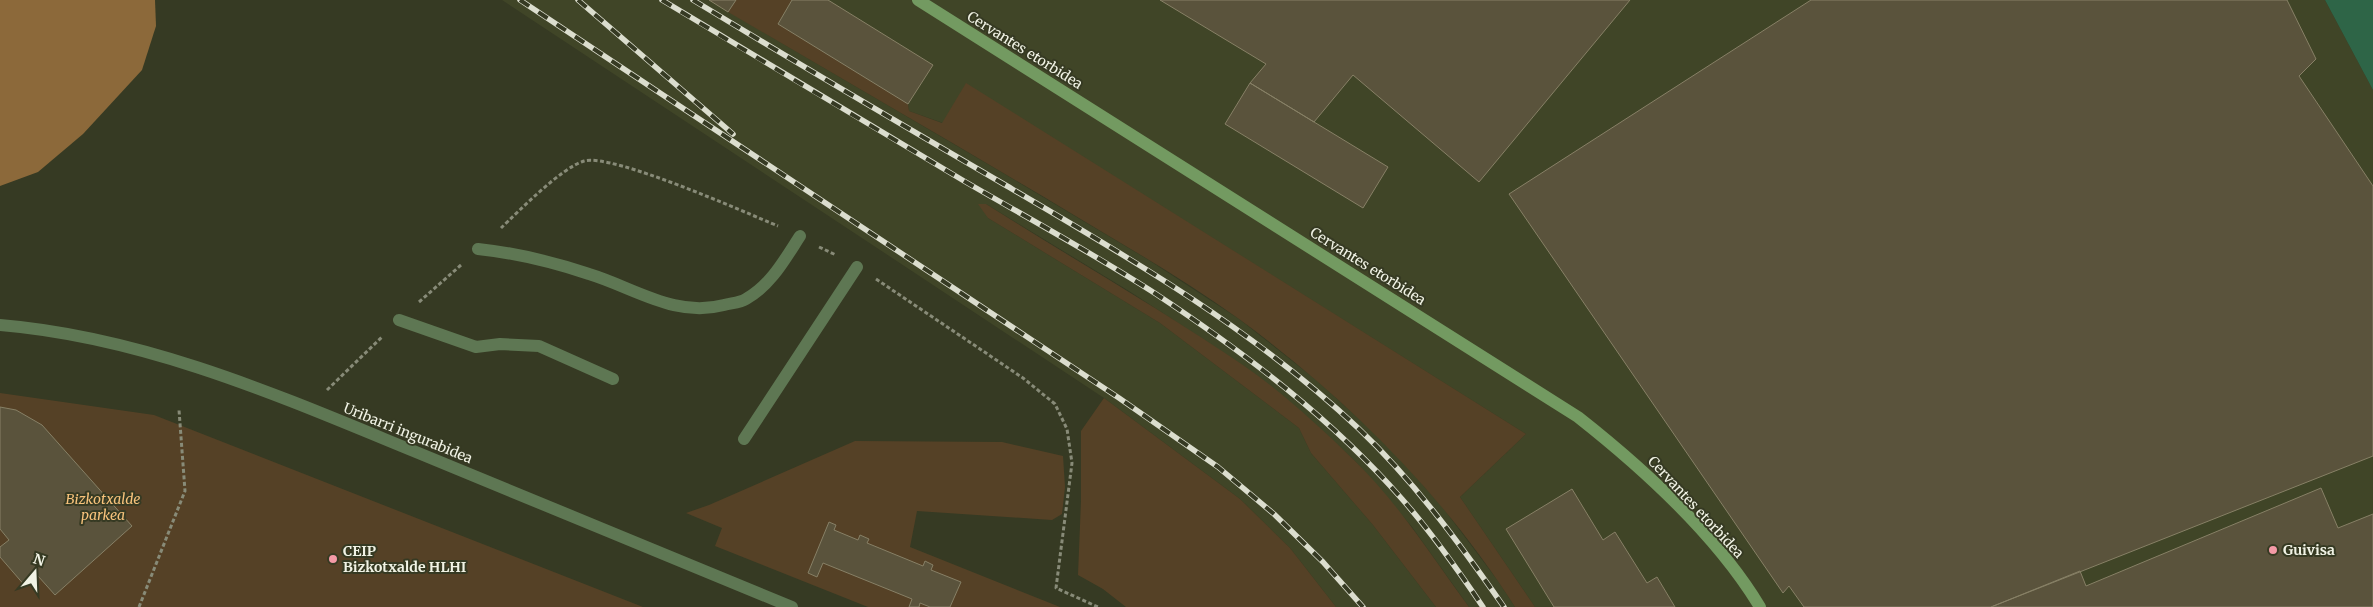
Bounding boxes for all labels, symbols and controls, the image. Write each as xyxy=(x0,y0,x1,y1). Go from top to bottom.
street label: Cervantes etorbidea xyxy=(964,7,1087,93)
street label: Cervantes etorbidea xyxy=(1307,223,1430,309)
street label: Uribarri ingurabidea xyxy=(341,399,476,467)
street label: Cervantes etorbidea xyxy=(1644,452,1748,562)
park label: Bizkotxalde parkea xyxy=(66,490,141,524)
place label: Guivisa xyxy=(2283,541,2335,559)
place label: CEIP Bizkotxalde HLHI xyxy=(343,542,467,576)
marker: Guivisa xyxy=(2267,544,2279,556)
north arrow xyxy=(10,547,60,597)
text: N xyxy=(31,549,47,570)
marker: CEIP Bizkotxalde HLHI xyxy=(327,553,339,565)

